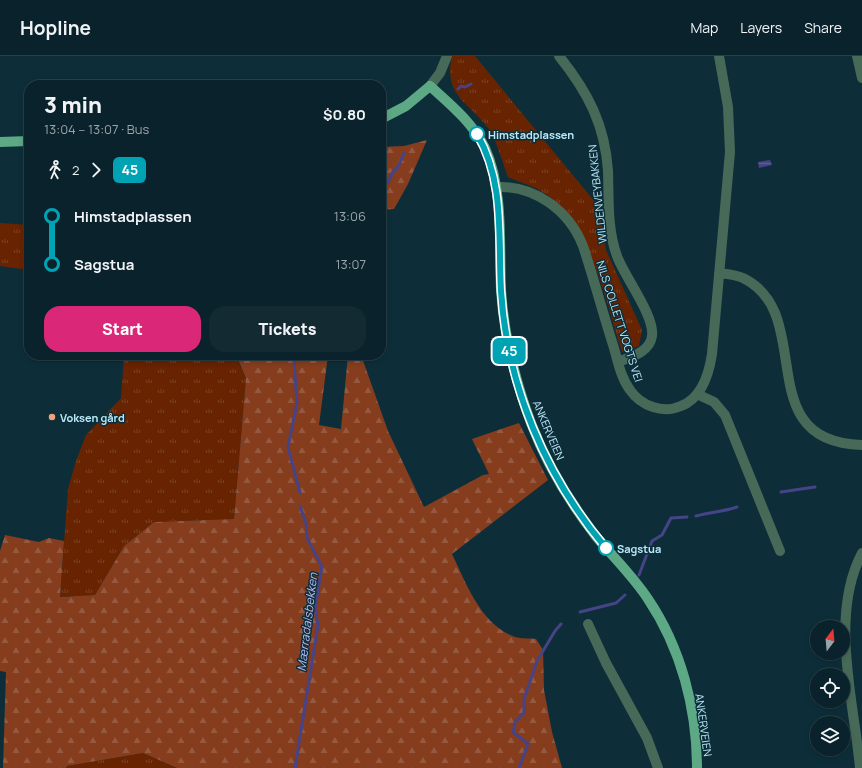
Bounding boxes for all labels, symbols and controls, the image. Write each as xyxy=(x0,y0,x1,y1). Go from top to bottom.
text: Hopline xyxy=(20,15,91,41)
text: Map xyxy=(690,18,718,37)
text: Layers xyxy=(740,18,782,37)
text: Share xyxy=(804,18,842,37)
text: 3 min xyxy=(44,90,102,120)
text: $0.80 xyxy=(323,104,366,125)
text: 13:04 – 13:07 · Bus xyxy=(44,120,149,138)
marker: Himstadplassen xyxy=(469,126,485,142)
place label: Himstadplassen xyxy=(488,127,574,142)
street label: WILDENVEYBAKKEN xyxy=(584,144,610,244)
icon: walk xyxy=(44,159,66,181)
icon: forward xyxy=(85,159,107,181)
text: 45 xyxy=(121,160,138,179)
text: 2 xyxy=(72,161,79,179)
text: Himstadplassen xyxy=(74,206,192,227)
text: 13:06 xyxy=(334,207,366,225)
text: Sagstua xyxy=(74,254,134,275)
text: 13:07 xyxy=(335,255,366,273)
street label: NILS COLLETT VOGTS VEI xyxy=(593,258,647,384)
button: Start xyxy=(44,306,201,352)
button: Tickets xyxy=(209,306,366,352)
line badge: 45 xyxy=(491,338,527,364)
text: 45 xyxy=(501,341,517,360)
street label: ANKERVEIEN xyxy=(530,398,568,462)
place label: Voksen gård xyxy=(60,410,125,425)
marker: Voksen gård xyxy=(47,412,57,422)
marker: Sagstua xyxy=(598,540,614,556)
place label: Sagstua xyxy=(617,541,661,556)
water label: Mærradalsbekken xyxy=(293,571,322,672)
north arrow xyxy=(810,620,850,660)
map controls xyxy=(810,620,850,756)
button: locate xyxy=(810,668,850,708)
street label: ANKERVEIEN xyxy=(692,693,716,757)
button: layers xyxy=(810,716,850,756)

